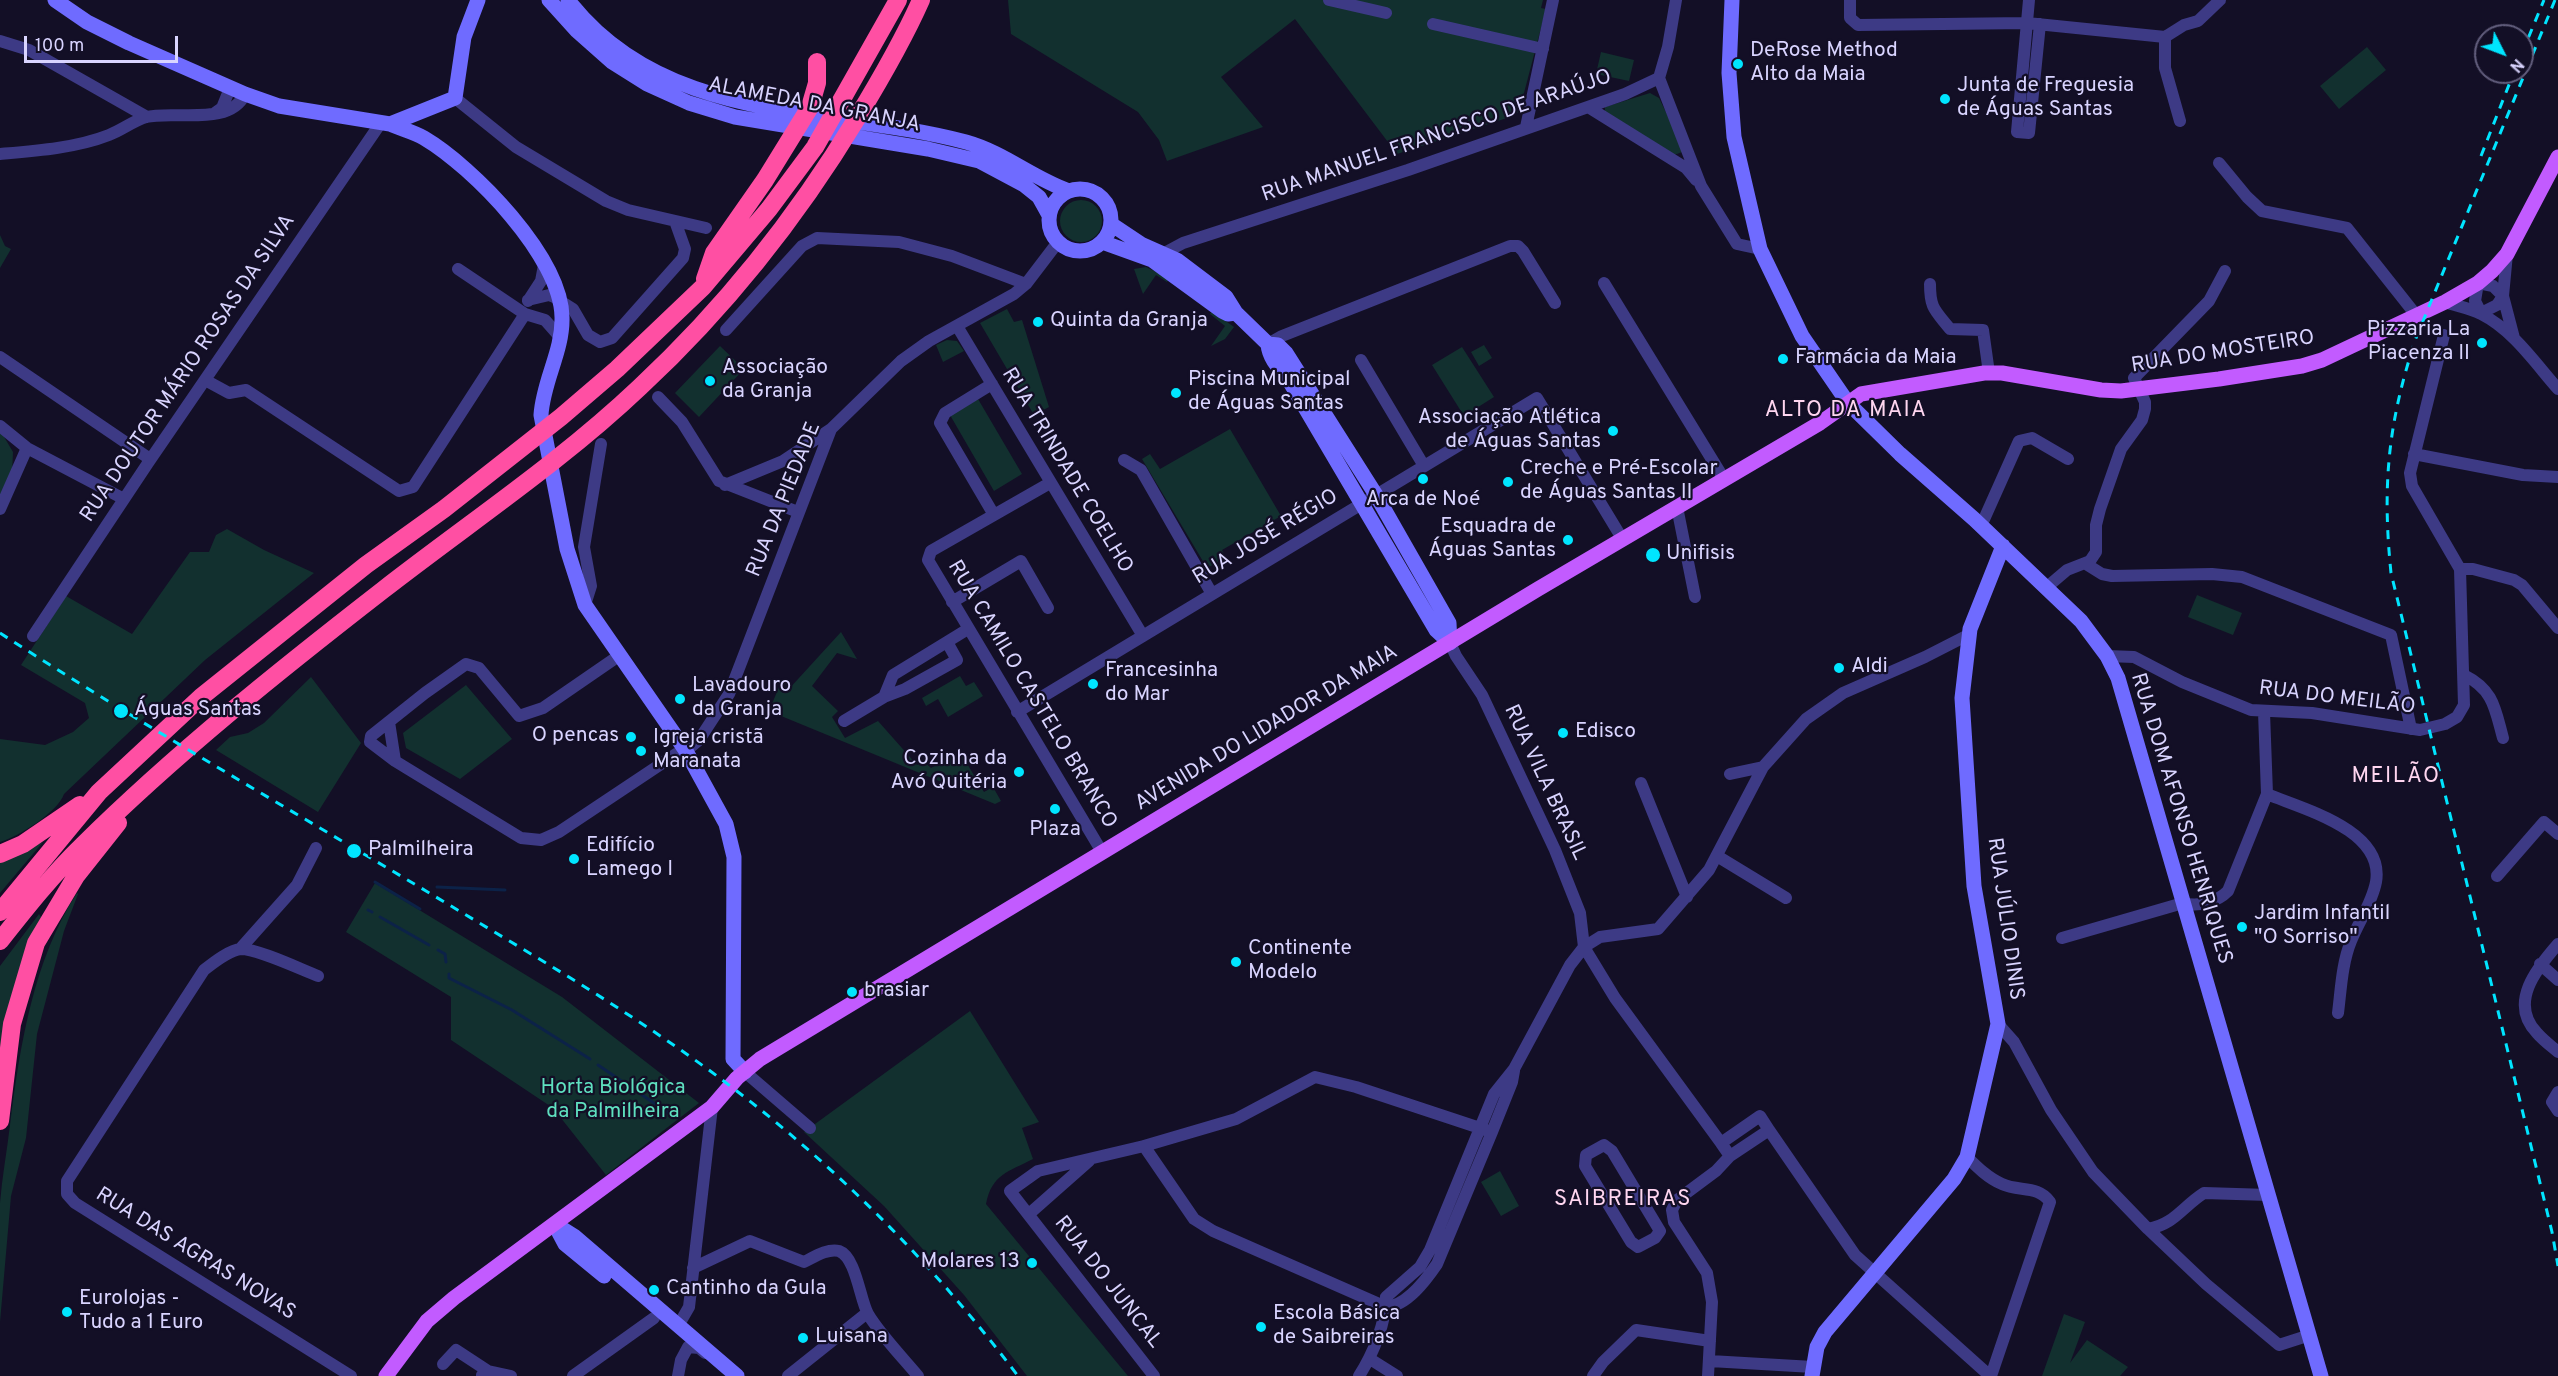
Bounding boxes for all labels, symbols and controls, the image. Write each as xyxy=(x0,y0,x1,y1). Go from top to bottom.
scale bar xyxy=(27,24,182,62)
north arrow xyxy=(2474,24,2534,84)
text: 100 m xyxy=(35,35,84,58)
place label: DeRose Method Alto da Maia xyxy=(1750,39,1898,89)
text: N xyxy=(2505,54,2527,76)
marker: DeRose Method Alto da Maia xyxy=(1731,57,1745,71)
street label: RUA MANUEL FRANCISCO DE ARAÚJO xyxy=(1259,65,1615,209)
street label: ALAMEDA DA GRANJA xyxy=(706,73,922,139)
place label: Junta de Freguesia de Águas Santas xyxy=(1957,74,2134,124)
marker: Junta de Freguesia de Águas Santas xyxy=(1938,92,1952,106)
street label: RUA DOUTOR MÁRIO ROSAS DA SILVA xyxy=(76,210,302,528)
place label: Quinta da Granja xyxy=(1050,309,1208,335)
marker: Quinta da Granja xyxy=(1031,315,1045,329)
place label: Pizzaria La Piacenza II xyxy=(2367,318,2470,368)
street label: RUA DO MOSTEIRO xyxy=(2130,326,2316,380)
marker: Pizzaria La Piacenza II xyxy=(2475,336,2489,350)
place label: Farmácia da Maia xyxy=(1795,346,1957,372)
marker: Farmácia da Maia xyxy=(1776,352,1790,366)
place label: Associação da Granja xyxy=(722,356,828,406)
street label: RUA TRINDADE COELHO xyxy=(995,364,1137,578)
place label: Piscina Municipal de Águas Santas xyxy=(1188,368,1350,418)
marker: Associação da Granja xyxy=(703,374,717,388)
marker: Piscina Municipal de Águas Santas xyxy=(1169,386,1183,400)
district label: ALTO DA MAIA xyxy=(1765,399,1927,425)
place label: Associação Atlética de Águas Santas xyxy=(1418,406,1601,456)
street label: RUA DA PIEDADE xyxy=(742,419,828,581)
marker: Associação Atlética de Águas Santas xyxy=(1606,424,1620,438)
place label: Creche e Pré-Escolar de Águas Santas II xyxy=(1520,457,1718,507)
marker: Arca de Noé xyxy=(1416,472,1430,486)
marker: Creche e Pré-Escolar de Águas Santas II xyxy=(1501,475,1515,489)
street label: RUA JOSÉ RÉGIO xyxy=(1189,485,1343,591)
place label: Arca de Noé xyxy=(1366,488,1480,514)
place label: Esquadra de Águas Santas xyxy=(1428,515,1556,565)
marker: Esquadra de Águas Santas xyxy=(1561,533,1575,547)
place label: Unifisis xyxy=(1666,542,1735,568)
marker: Unifisis xyxy=(1644,546,1662,564)
street label: RUA CAMILO CASTELO BRANCO xyxy=(941,556,1121,834)
street label: AVENIDA DO LIDADOR DA MAIA xyxy=(1131,640,1403,818)
place label: Aldi xyxy=(1851,655,1888,681)
place label: Francesinha do Mar xyxy=(1105,659,1218,709)
marker: Aldi xyxy=(1832,661,1846,675)
street label: RUA DOM AFONSO HENRIQUES xyxy=(2124,670,2236,968)
place label: Lavadouro da Granja xyxy=(692,674,791,724)
marker: Francesinha do Mar xyxy=(1086,677,1100,691)
street label: RUA DO MEILÃO xyxy=(2257,677,2417,721)
marker: Lavadouro da Granja xyxy=(673,692,687,706)
place label: Águas Santas xyxy=(134,698,262,724)
street label: RUA VILA BRASIL xyxy=(1497,701,1591,865)
marker: Águas Santas xyxy=(112,702,130,720)
place label: Edisco xyxy=(1575,720,1636,746)
place label: O pencas xyxy=(532,724,619,750)
place label: Igreja cristã Maranata xyxy=(653,726,764,776)
marker: Edisco xyxy=(1556,726,1570,740)
marker: O pencas xyxy=(624,730,638,744)
marker: Igreja cristã Maranata xyxy=(634,744,648,758)
place label: Cozinha da Avó Quitéria xyxy=(891,747,1007,797)
marker: Cozinha da Avó Quitéria xyxy=(1012,765,1026,779)
district label: MEILÃO xyxy=(2351,765,2441,791)
marker: Plaza xyxy=(1048,802,1062,816)
place label: Plaza xyxy=(1029,818,1081,844)
place label: Edifício Lamego I xyxy=(586,834,673,884)
street label: RUA JÚLIO DINIS xyxy=(1980,836,2028,1002)
place label: Palmilheira xyxy=(368,838,474,864)
marker: Palmilheira xyxy=(345,842,363,860)
marker: Edifício Lamego I xyxy=(567,852,581,866)
place label: Jardim Infantil "O Sorriso" xyxy=(2254,902,2390,952)
marker: Jardim Infantil "O Sorriso" xyxy=(2235,920,2249,934)
place label: Continente Modelo xyxy=(1248,937,1352,987)
marker: Continente Modelo xyxy=(1229,955,1243,969)
place label: brasiar xyxy=(864,979,929,1005)
marker: brasiar xyxy=(845,985,859,999)
park label: Horta Biológica da Palmilheira xyxy=(540,1076,686,1126)
street label: RUA DAS AGRAS NOVAS xyxy=(90,1183,300,1327)
district label: SAIBREIRAS xyxy=(1554,1188,1692,1214)
street label: RUA DO JUNCAL xyxy=(1048,1212,1166,1354)
place label: Molares 13 xyxy=(921,1250,1020,1276)
marker: Molares 13 xyxy=(1025,1256,1039,1270)
place label: Cantinho da Gula xyxy=(666,1277,826,1303)
marker: Cantinho da Gula xyxy=(647,1283,661,1297)
place label: Eurolojas - Tudo a 1 Euro xyxy=(79,1287,203,1337)
place label: Escola Básica de Saibreiras xyxy=(1273,1302,1400,1352)
marker: Eurolojas - Tudo a 1 Euro xyxy=(60,1305,74,1319)
marker: Escola Básica de Saibreiras xyxy=(1254,1320,1268,1334)
place label: Luisana xyxy=(815,1325,888,1351)
marker: Luisana xyxy=(796,1331,810,1345)

